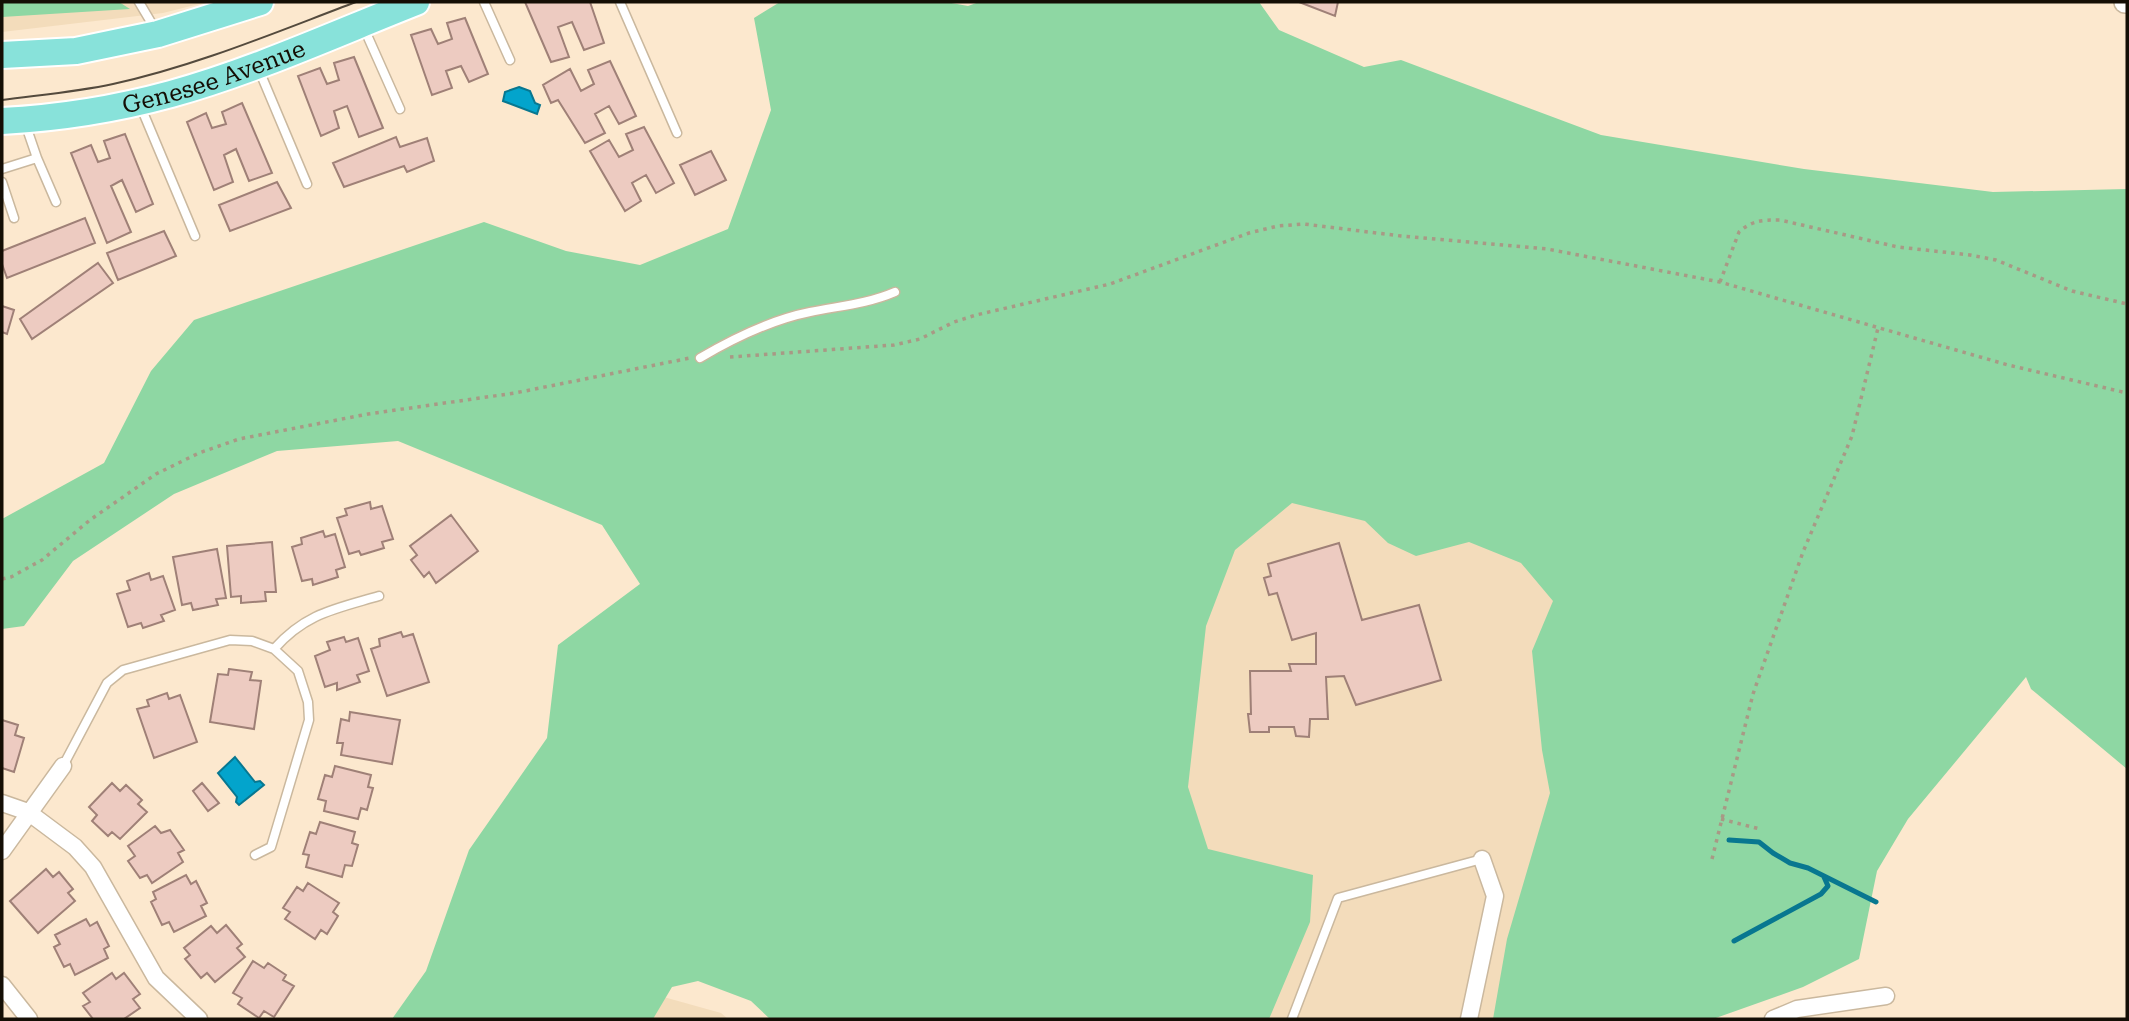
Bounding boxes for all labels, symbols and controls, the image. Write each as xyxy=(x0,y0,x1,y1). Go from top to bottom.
street label: Genesee Avenue xyxy=(119,34,309,119)

